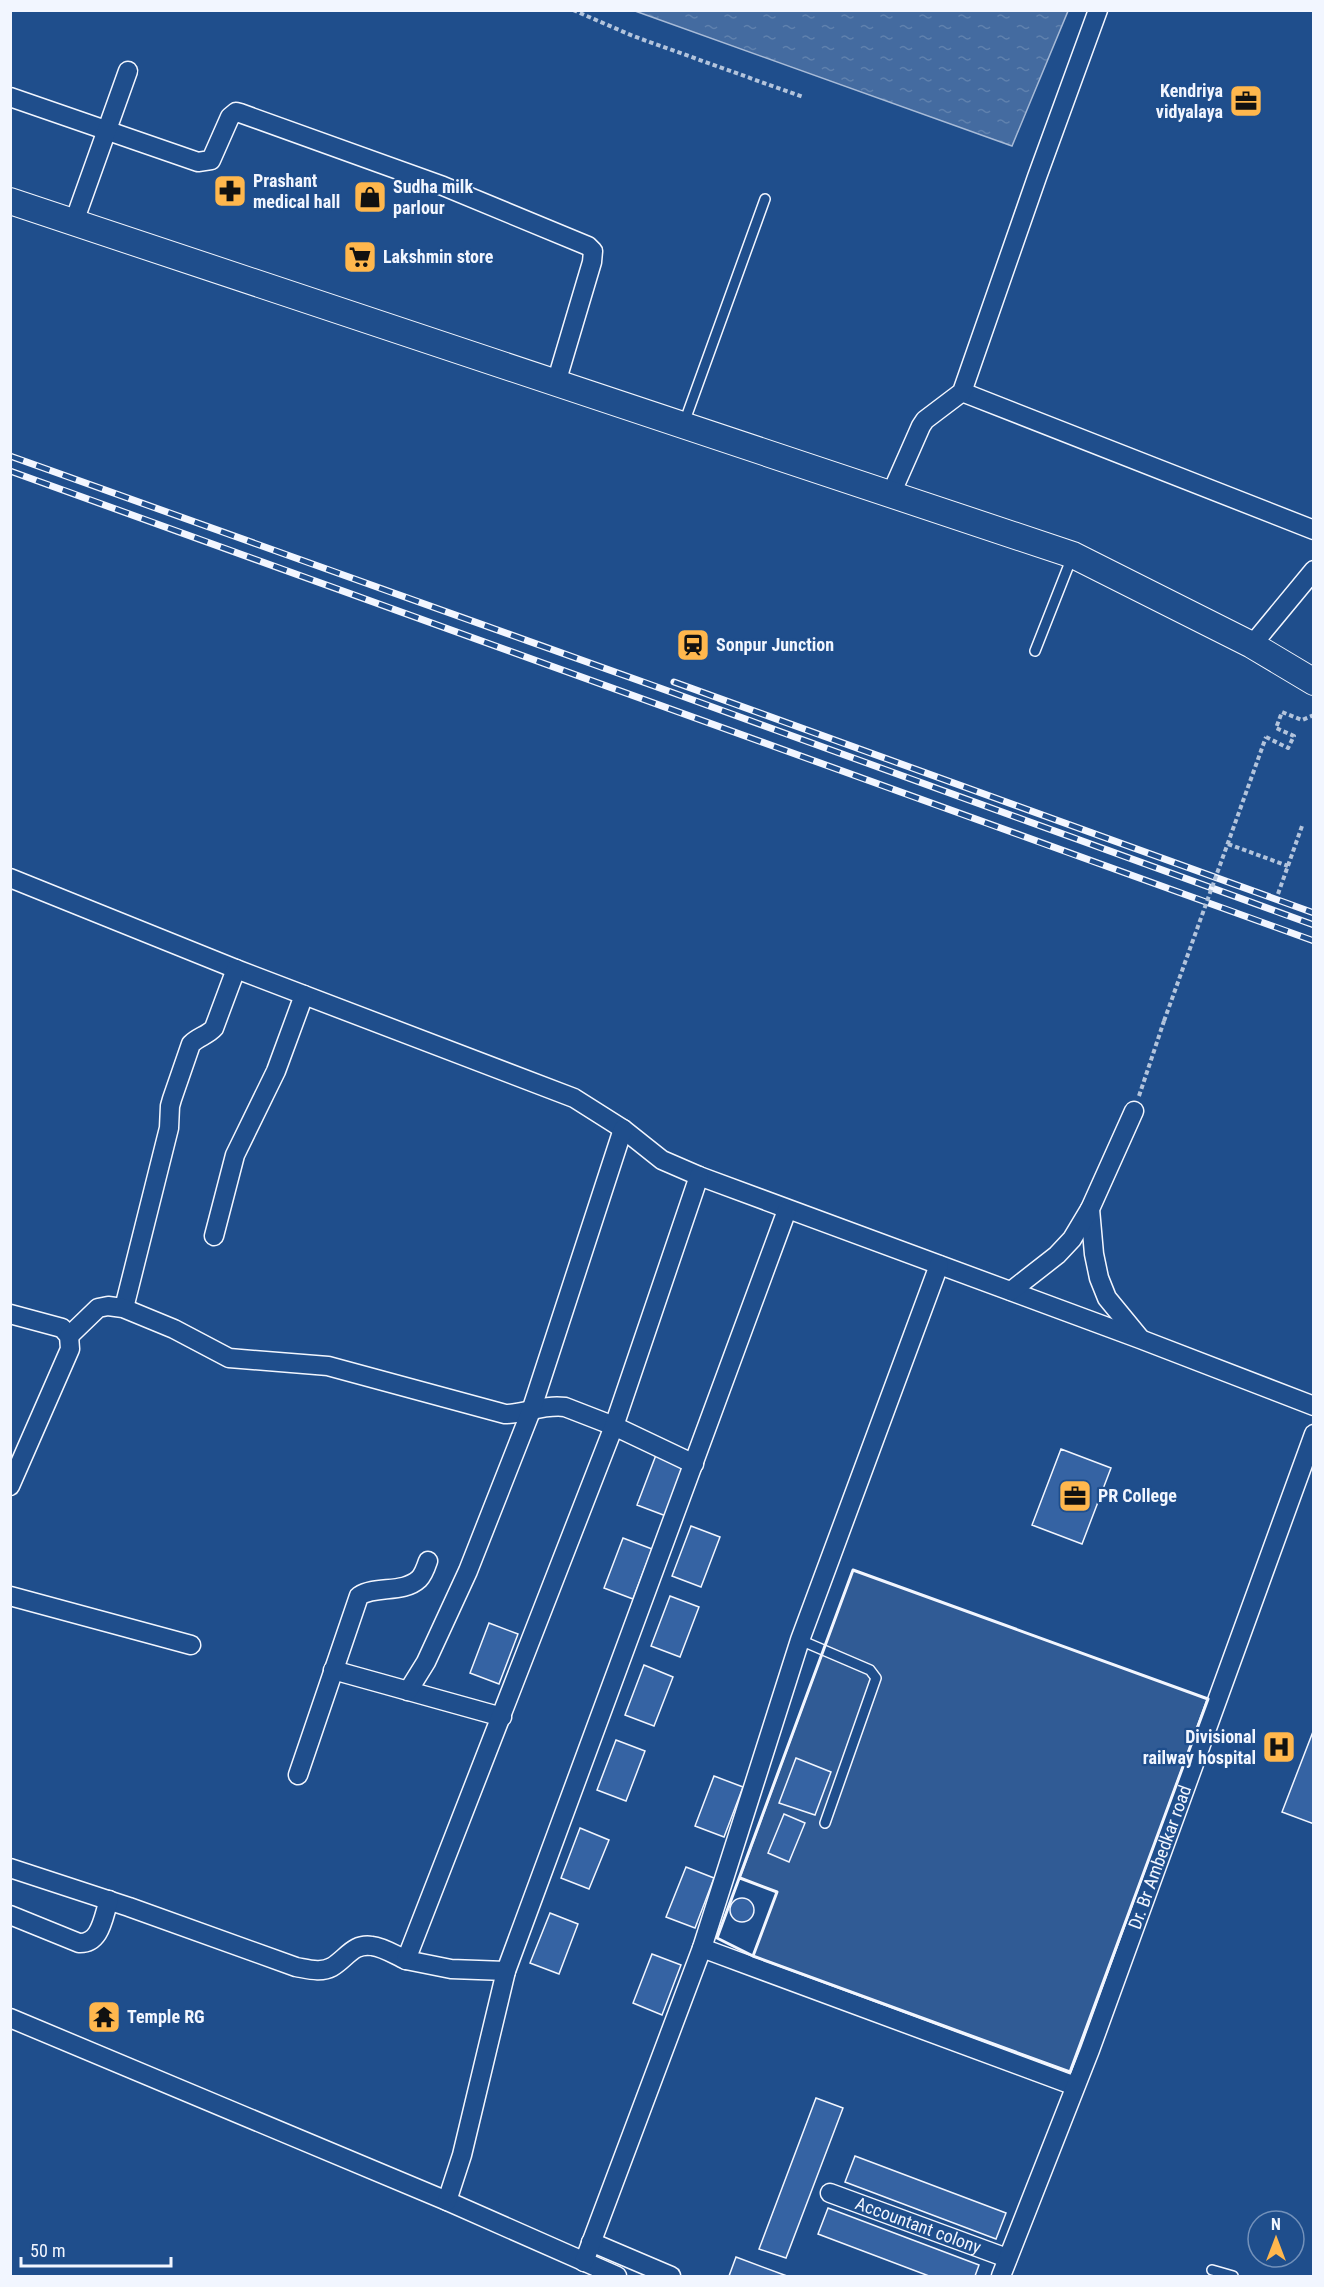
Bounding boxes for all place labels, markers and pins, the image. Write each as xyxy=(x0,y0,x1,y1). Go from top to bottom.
place label: Kendriya vidyalaya xyxy=(1156,80,1223,122)
office icon: Kendriya vidyalaya xyxy=(1228,83,1264,119)
place label: Prashant medical hall xyxy=(253,170,340,212)
pharmacy icon: Prashant medical hall xyxy=(212,173,248,209)
place label: Sudha milk parlour xyxy=(393,176,473,218)
shop icon: Sudha milk parlour xyxy=(352,179,388,215)
supermarket icon: Lakshmin store xyxy=(342,239,378,275)
place label: Lakshmin store xyxy=(383,246,494,267)
station icon: Sonpur Junction xyxy=(675,627,711,663)
place label: Sonpur Junction xyxy=(716,634,834,655)
office icon: PR College xyxy=(1057,1478,1093,1514)
place label: PR College xyxy=(1098,1485,1177,1506)
place label: Divisional railway hospital xyxy=(1143,1726,1256,1768)
hospital icon: Divisional railway hospital xyxy=(1261,1729,1297,1765)
temple icon: Temple RG xyxy=(86,1999,122,2035)
place label: Temple RG xyxy=(127,2006,205,2027)

